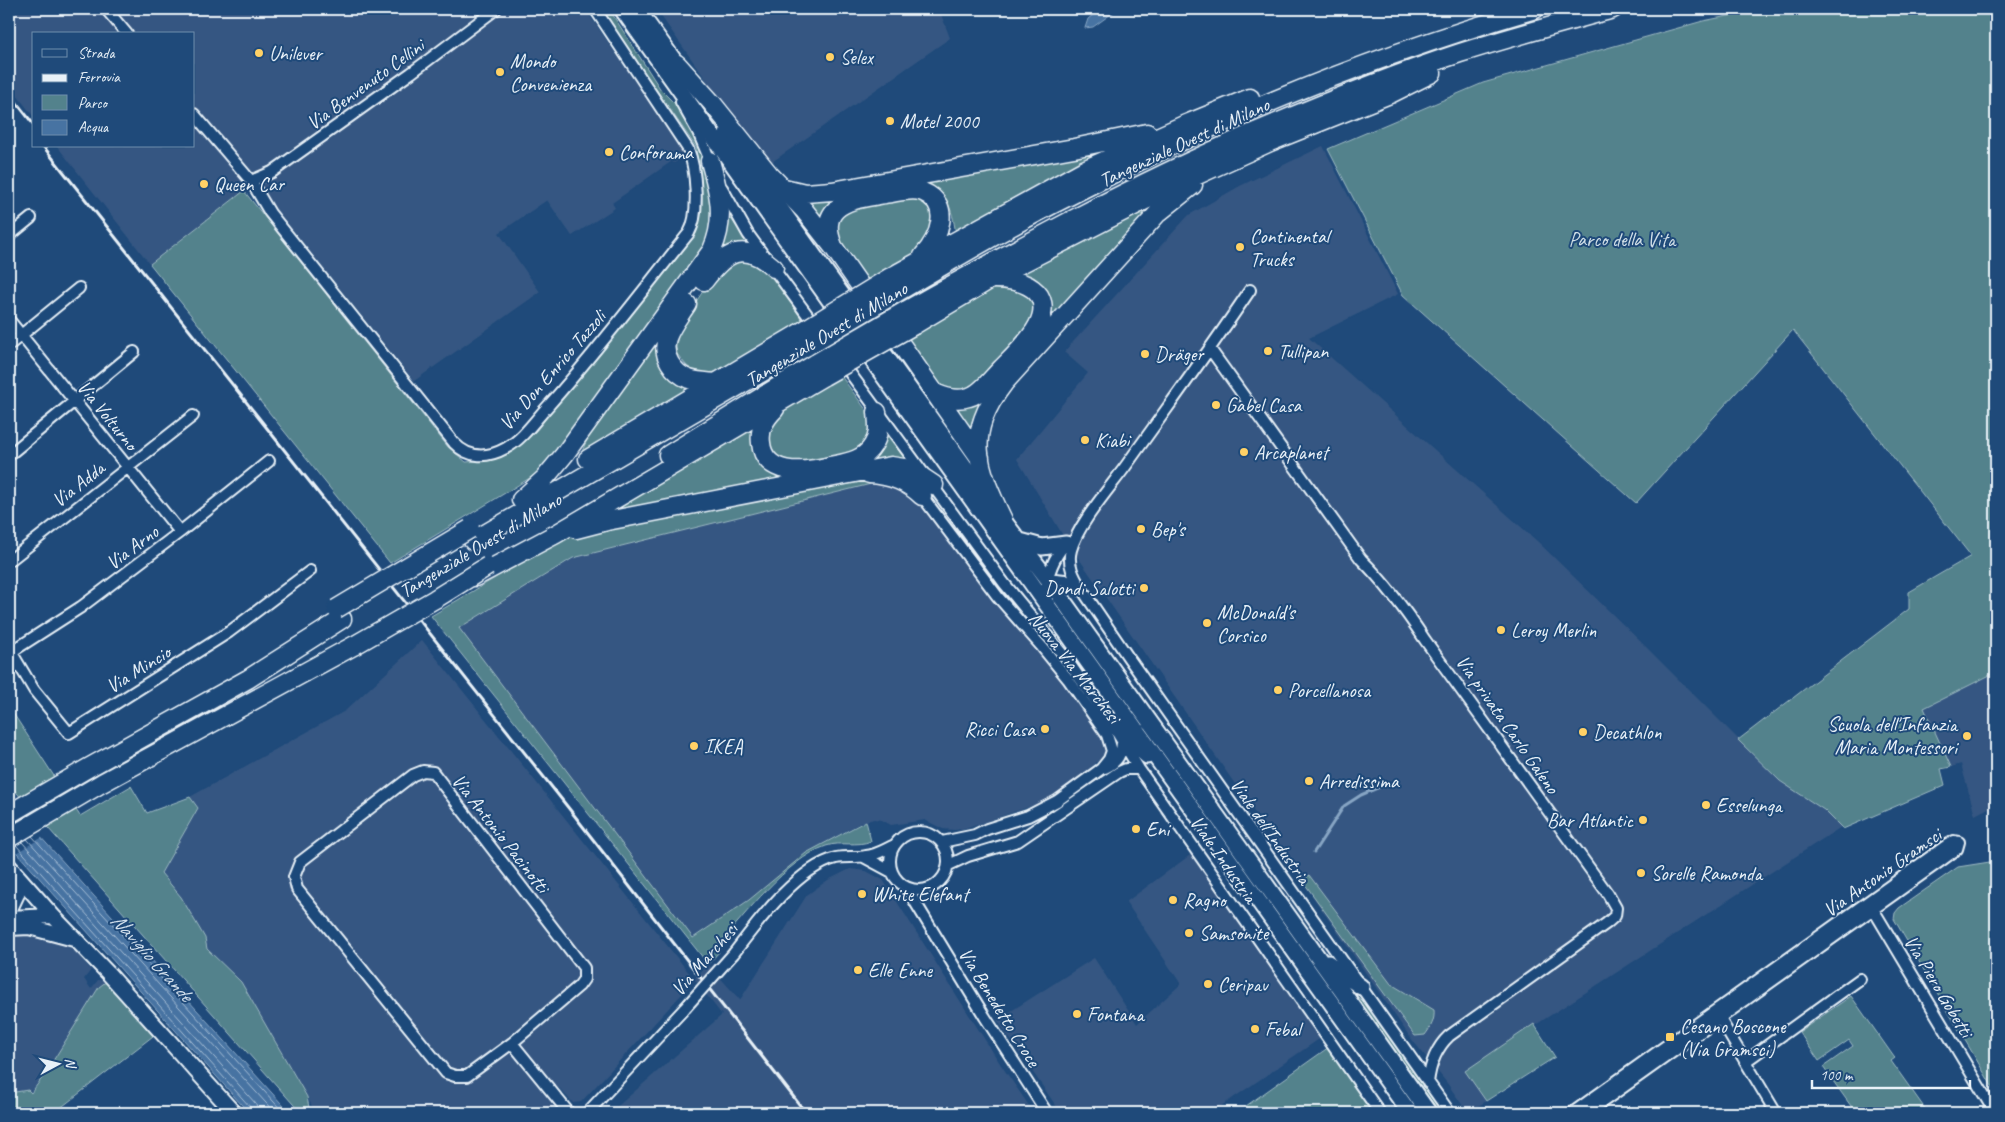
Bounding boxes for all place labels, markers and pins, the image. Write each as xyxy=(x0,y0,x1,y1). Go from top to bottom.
place label: Unilever xyxy=(269,41,323,66)
place label: Selex xyxy=(840,45,875,70)
marker: Unilever xyxy=(253,47,265,59)
place label: Mondo Convenienza xyxy=(510,49,593,97)
marker: Selex xyxy=(824,51,836,63)
marker: Mondo Convenienza xyxy=(494,66,506,78)
place label: Motel 2000 xyxy=(900,109,981,134)
marker: Motel 2000 xyxy=(884,115,896,127)
place label: Conforama xyxy=(619,140,694,165)
marker: Conforama xyxy=(603,146,615,158)
place label: Queen Car xyxy=(214,172,286,197)
marker: Queen Car xyxy=(198,178,210,190)
place label: Continental Trucks xyxy=(1250,224,1333,272)
marker: Continental Trucks xyxy=(1234,241,1246,253)
place label: Tullipan xyxy=(1278,339,1329,364)
place label: Dräger xyxy=(1155,342,1205,367)
marker: Tullipan xyxy=(1262,345,1274,357)
marker: Dräger xyxy=(1139,348,1151,360)
place label: Gabel Casa xyxy=(1226,393,1303,418)
marker: Gabel Casa xyxy=(1210,399,1222,411)
place label: Kiabi xyxy=(1095,428,1132,453)
marker: Kiabi xyxy=(1079,434,1091,446)
place label: Arcaplanet xyxy=(1254,440,1331,465)
marker: Arcaplanet xyxy=(1238,446,1250,458)
place label: Bep's xyxy=(1151,517,1187,542)
marker: Bep's xyxy=(1135,523,1147,535)
place label: Dondi Salotti xyxy=(1044,576,1136,601)
marker: Dondi Salotti xyxy=(1138,582,1150,594)
place label: McDonald's Corsico xyxy=(1217,600,1297,648)
marker: McDonald's Corsico xyxy=(1201,617,1213,629)
place label: Leroy Merlin xyxy=(1511,618,1597,643)
marker: Leroy Merlin xyxy=(1495,624,1507,636)
place label: Porcellanosa xyxy=(1288,678,1372,703)
marker: Porcellanosa xyxy=(1272,684,1284,696)
place label: Scuola dell'Infanzia Maria Montessori xyxy=(1827,712,1959,760)
place label: Ricci Casa xyxy=(964,717,1036,742)
place label: Decathlon xyxy=(1593,720,1663,745)
marker: Ricci Casa xyxy=(1039,723,1051,735)
marker: Decathlon xyxy=(1577,726,1589,738)
marker: Scuola dell'Infanzia Maria Montessori xyxy=(1961,730,1973,742)
place label: IKEA xyxy=(704,734,744,759)
marker: IKEA xyxy=(688,740,700,752)
place label: Arredissima xyxy=(1319,769,1400,794)
marker: Arredissima xyxy=(1303,775,1315,787)
place label: Esselunga xyxy=(1716,793,1784,818)
marker: Esselunga xyxy=(1700,799,1712,811)
place label: Bar Atlantic xyxy=(1547,808,1634,833)
marker: Bar Atlantic xyxy=(1637,814,1649,826)
place label: Eni xyxy=(1146,817,1172,842)
marker: Eni xyxy=(1130,823,1142,835)
place label: Sorelle Ramonda xyxy=(1651,861,1764,886)
marker: Sorelle Ramonda xyxy=(1635,867,1647,879)
place label: White Elefant xyxy=(872,882,972,907)
marker: White Elefant xyxy=(856,888,868,900)
place label: Ragno xyxy=(1183,888,1227,913)
marker: Ragno xyxy=(1167,894,1179,906)
place label: Samsonite xyxy=(1199,921,1270,946)
marker: Samsonite xyxy=(1183,927,1195,939)
place label: Elle Enne xyxy=(868,958,933,983)
marker: Elle Enne xyxy=(852,964,864,976)
place label: Ceripav xyxy=(1218,972,1270,997)
marker: Ceripav xyxy=(1202,978,1214,990)
place label: Fontana xyxy=(1087,1002,1145,1027)
marker: Fontana xyxy=(1071,1008,1083,1020)
place label: Cesano Boscone (Via Gramsci) xyxy=(1680,1014,1787,1062)
place label: Febal xyxy=(1265,1017,1304,1042)
marker: Febal xyxy=(1249,1023,1261,1035)
marker: Cesano Boscone (Via Gramsci) xyxy=(1664,1031,1676,1043)

